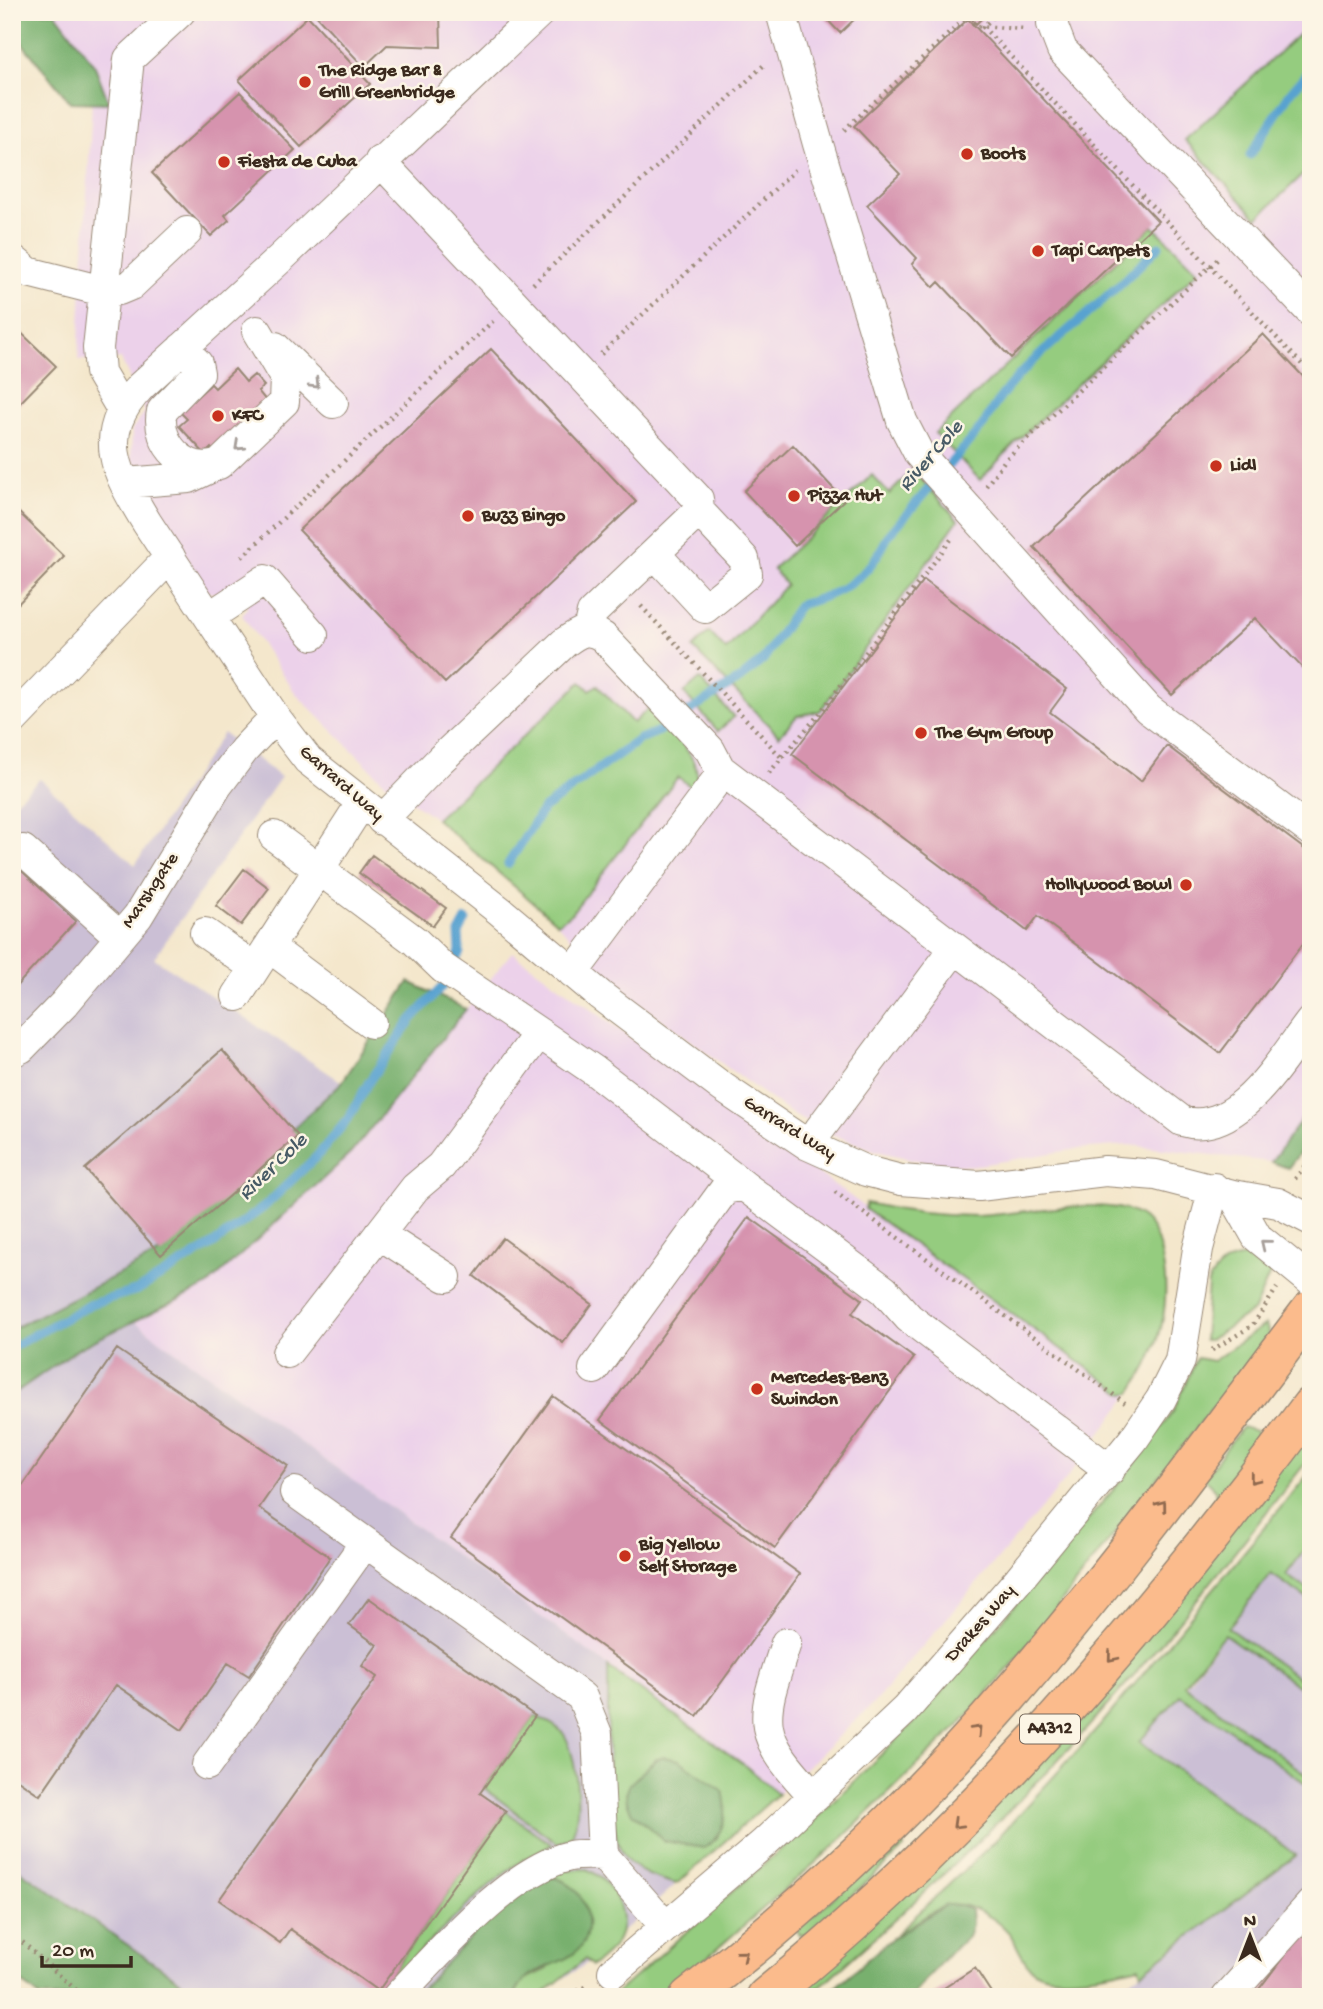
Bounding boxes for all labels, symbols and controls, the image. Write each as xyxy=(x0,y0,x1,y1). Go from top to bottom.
place label: The Ridge Bar & Grill Greenbridge xyxy=(317,60,456,105)
marker: The Ridge Bar & Grill Greenbridge xyxy=(297,74,313,90)
place label: Boots xyxy=(980,143,1026,166)
marker: Boots xyxy=(959,146,975,162)
place label: Fiesta de Cuba xyxy=(237,151,358,174)
marker: Fiesta de Cuba xyxy=(216,154,232,170)
place label: Tapi Carpets xyxy=(1050,240,1150,263)
marker: Tapi Carpets xyxy=(1030,243,1046,259)
one-way arrow xyxy=(306,376,319,389)
place label: KFC xyxy=(231,405,264,428)
marker: KFC xyxy=(210,408,226,424)
water label: River Cole xyxy=(894,416,970,498)
one-way arrow xyxy=(234,437,247,450)
place label: Lidl xyxy=(1230,455,1256,478)
marker: Lidl xyxy=(1208,458,1224,474)
place label: Pizza Hut xyxy=(807,485,884,508)
marker: Pizza Hut xyxy=(786,488,802,504)
place label: Buzz Bingo xyxy=(481,505,566,528)
marker: Buzz Bingo xyxy=(460,508,476,524)
place label: The Gym Group xyxy=(933,722,1054,745)
marker: The Gym Group xyxy=(913,725,929,741)
street label: Garrard Way xyxy=(294,741,389,828)
street label: Marshgate xyxy=(117,849,185,933)
place label: Hollywood Bowl xyxy=(1045,874,1172,897)
marker: Hollywood Bowl xyxy=(1178,877,1194,893)
street label: Garrard Way xyxy=(738,1091,840,1167)
water label: River Cole xyxy=(234,1128,314,1207)
one-way arrow xyxy=(1260,1240,1273,1252)
place label: Mercedes-Benz Swindon xyxy=(771,1367,889,1412)
marker: Mercedes-Benz Swindon xyxy=(749,1381,765,1397)
one-way arrow xyxy=(1250,1472,1263,1484)
one-way arrow xyxy=(1153,1500,1166,1513)
place label: Big Yellow Self Storage xyxy=(638,1534,738,1579)
marker: Big Yellow Self Storage xyxy=(617,1548,633,1564)
street label: Drakes Way xyxy=(940,1580,1021,1669)
one-way arrow xyxy=(1108,1649,1120,1662)
road number: A4312 xyxy=(1020,1714,1080,1744)
one-way arrow xyxy=(969,1725,982,1738)
one-way arrow xyxy=(953,1815,966,1828)
north arrow xyxy=(1214,1900,1284,1970)
text: N xyxy=(1244,1911,1256,1934)
scale bar xyxy=(42,1925,131,1969)
text: 20 m xyxy=(52,1940,94,1965)
one-way arrow xyxy=(734,1951,747,1963)

